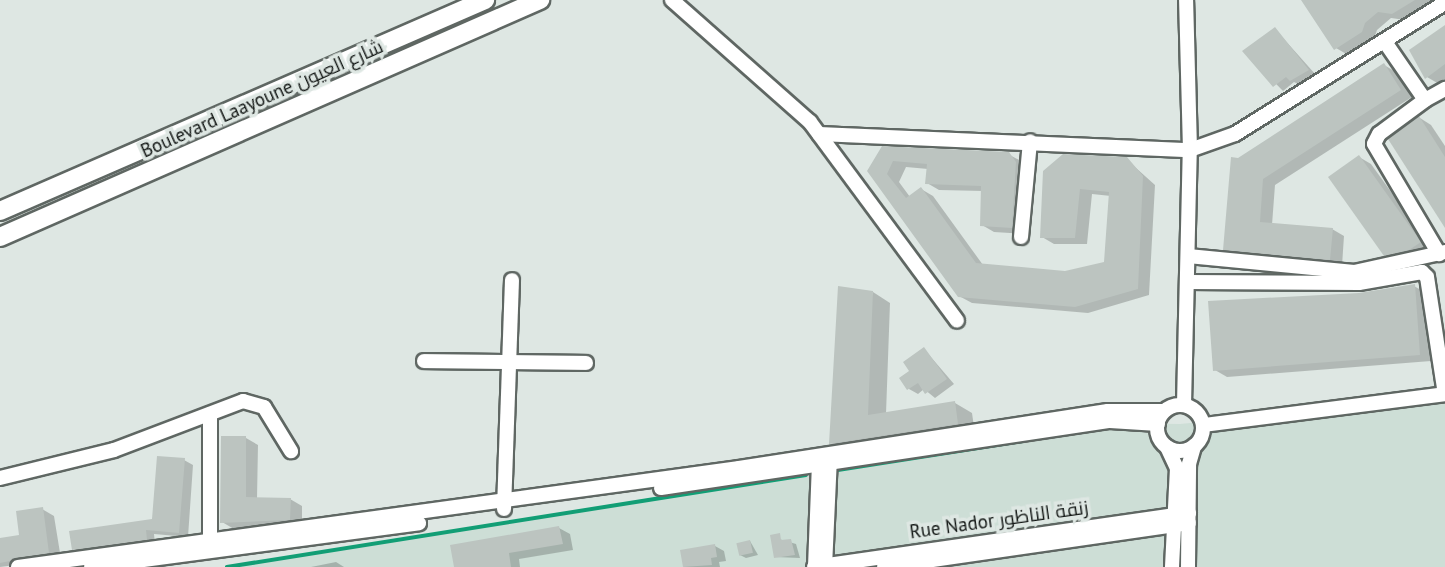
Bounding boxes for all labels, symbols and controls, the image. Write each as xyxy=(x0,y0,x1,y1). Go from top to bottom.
street label: Boulevard Laayoune شارع العيون xyxy=(137,35,387,163)
street label: Rue Nador زنقة الناظور xyxy=(908,496,1090,544)

